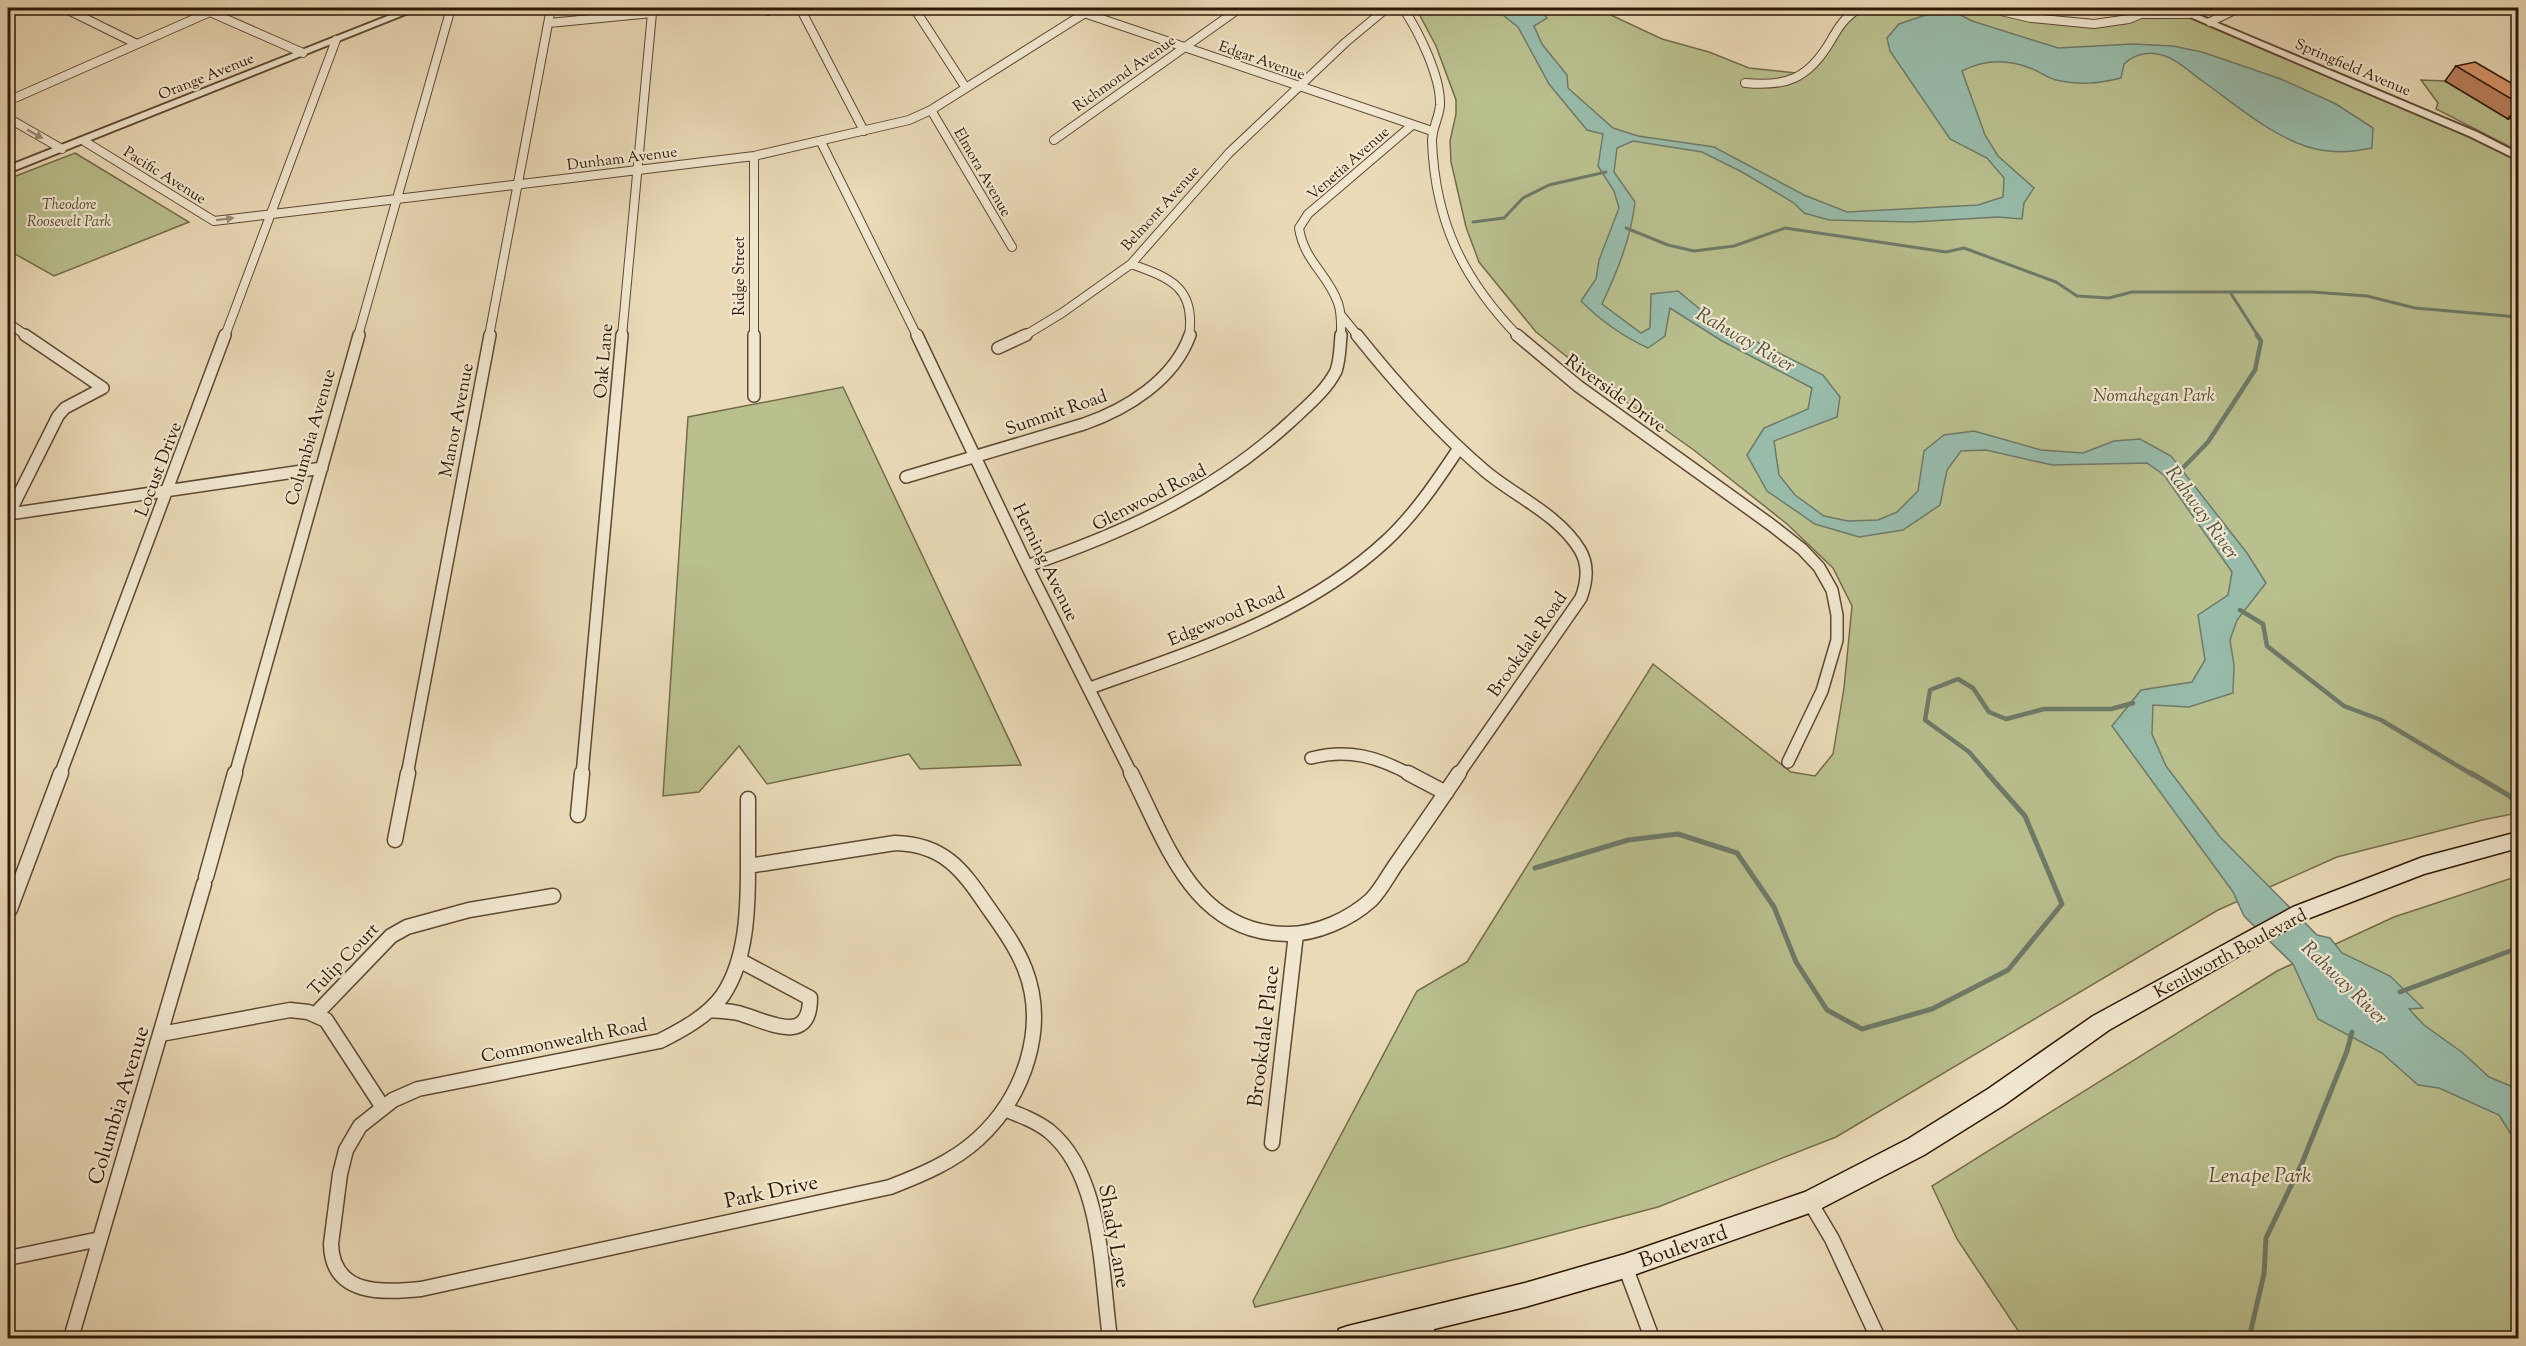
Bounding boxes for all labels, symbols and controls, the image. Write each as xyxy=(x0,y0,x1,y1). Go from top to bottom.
street label: Richmond Avenue xyxy=(1069,31,1181,118)
street label: Springfield Avenue xyxy=(2291,34,2414,102)
street label: Edgar Avenue xyxy=(1215,37,1308,86)
street label: Orange Avenue xyxy=(156,49,258,106)
street label: Venetia Avenue xyxy=(1303,122,1395,206)
street label: Elmora Avenue xyxy=(948,124,1016,221)
one-way arrow xyxy=(27,128,43,139)
street label: Pacific Avenue xyxy=(119,142,210,210)
street label: Dunham Avenue xyxy=(566,142,678,177)
street label: Belmont Avenue xyxy=(1117,162,1205,256)
park label: Theodore Roosevelt Park xyxy=(27,195,111,233)
one-way arrow xyxy=(215,215,234,224)
street label: Ridge Street xyxy=(730,236,751,316)
water label: Rahway River xyxy=(1690,301,1800,381)
street label: Oak Lane xyxy=(589,323,621,400)
street label: Riverside Drive xyxy=(1559,349,1671,440)
street label: Manor Avenue xyxy=(434,361,482,480)
street label: Columbia Avenue xyxy=(280,366,344,509)
street label: Summit Road xyxy=(1002,384,1111,443)
park label: Nomahegan Park xyxy=(2093,384,2215,410)
street label: Locust Drive xyxy=(130,419,190,521)
street label: Glenwood Road xyxy=(1088,459,1212,539)
water label: Rahway River xyxy=(2157,460,2245,567)
street label: Herning Avenue xyxy=(1004,500,1084,626)
street label: Edgewood Road xyxy=(1164,581,1289,654)
street label: Brookdale Road xyxy=(1483,587,1575,703)
street label: Kenilworth Boulevard xyxy=(2150,903,2312,1006)
street label: Tulip Court xyxy=(303,918,386,1003)
water label: Rahway River xyxy=(2294,935,2393,1033)
street label: Brookdale Place xyxy=(1241,964,1289,1109)
street label: Commonwealth Road xyxy=(479,1013,650,1071)
street label: Columbia Avenue xyxy=(82,1023,158,1189)
park label: Lenape Park xyxy=(2208,1162,2312,1192)
street label: Park Drive xyxy=(722,1168,821,1218)
street label: Shady Lane xyxy=(1089,1182,1137,1291)
street label: Boulevard xyxy=(1635,1219,1732,1277)

